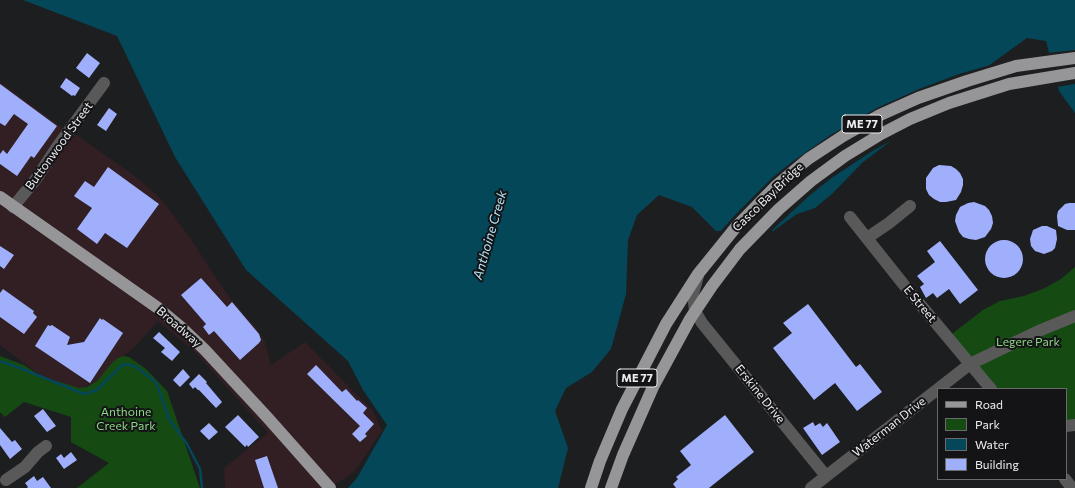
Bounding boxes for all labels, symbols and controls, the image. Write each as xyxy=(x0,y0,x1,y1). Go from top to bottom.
street label: Buttonwood Street xyxy=(22,99,96,193)
road number: ME 77 xyxy=(842,115,882,133)
street label: Casco Bay Bridge xyxy=(730,160,806,234)
water label: Anthoine Creek xyxy=(470,189,510,281)
street label: E Street xyxy=(901,283,939,325)
street label: Broadway xyxy=(154,304,204,350)
park label: Legere Park xyxy=(996,335,1060,349)
street label: Erskine Drive xyxy=(732,362,788,426)
road number: ME 77 xyxy=(617,369,657,387)
legend xyxy=(937,388,1067,480)
street label: Waterman Drive xyxy=(850,394,928,460)
text: Road xyxy=(975,397,1003,411)
park label: Anthoine Creek Park xyxy=(96,405,156,433)
text: Park xyxy=(975,417,1000,431)
text: Water xyxy=(975,437,1009,451)
text: Building xyxy=(975,457,1019,471)

